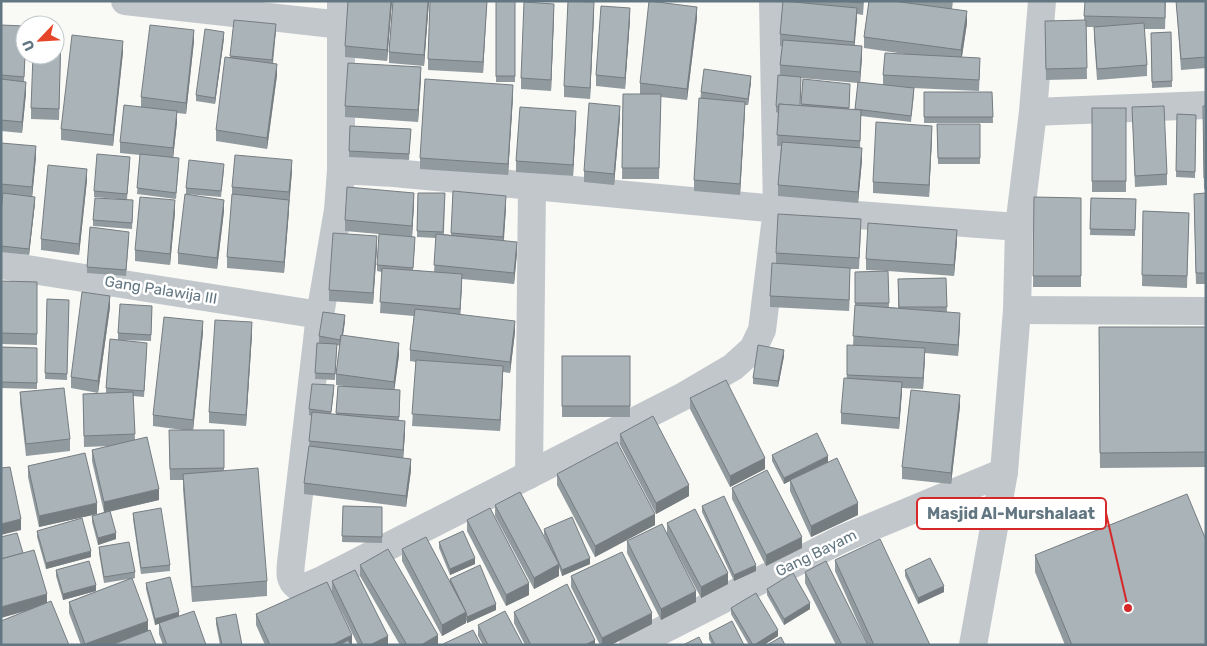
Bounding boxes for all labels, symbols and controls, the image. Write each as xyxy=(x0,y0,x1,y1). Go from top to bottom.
north arrow xyxy=(15,15,65,65)
text: U xyxy=(19,37,39,53)
street label: Gang Palawija III xyxy=(103,272,219,308)
callout: Masjid Al-Murshalaat xyxy=(917,498,1106,529)
text: Masjid Al-Murshalaat xyxy=(927,504,1096,523)
street label: Gang Bayam xyxy=(773,526,859,580)

